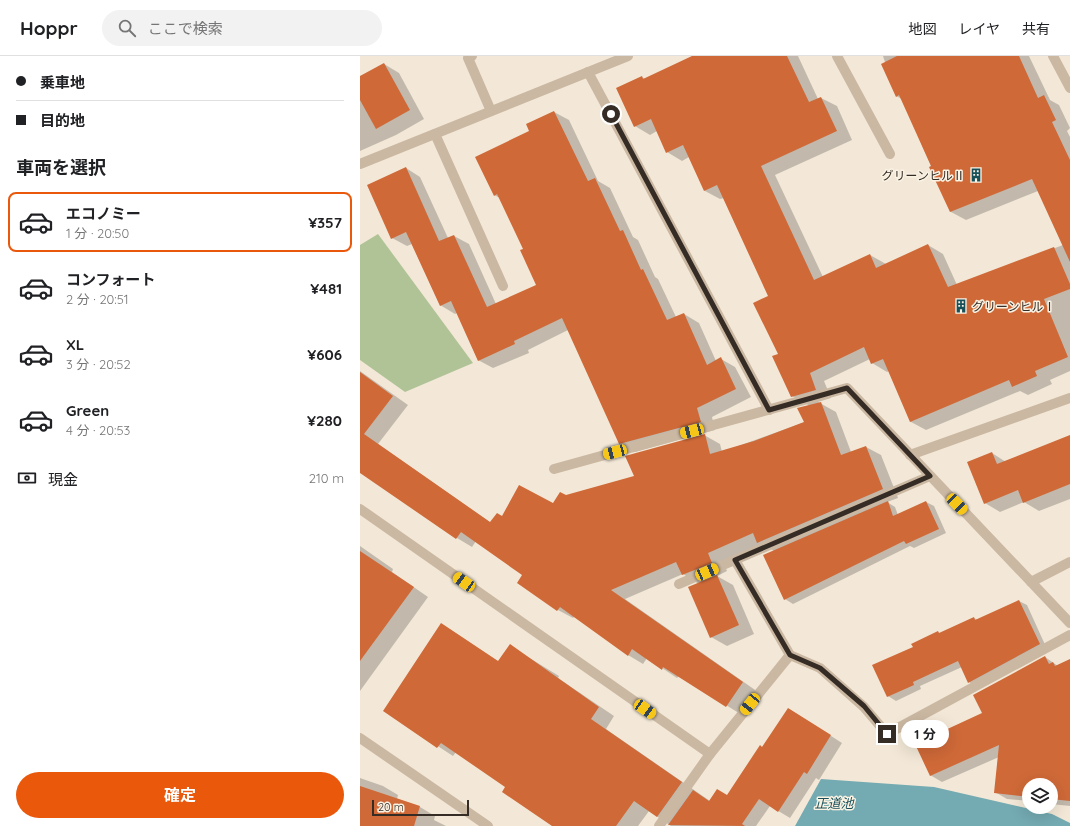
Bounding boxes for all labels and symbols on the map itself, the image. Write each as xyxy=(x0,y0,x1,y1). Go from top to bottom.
route start xyxy=(602,105,620,123)
building icon: グリーンヒルⅡ xyxy=(968,167,984,183)
place label: グリーンヒルⅡ xyxy=(882,168,965,183)
building icon: グリーンヒルⅠ xyxy=(953,298,969,314)
place label: グリーンヒルⅠ xyxy=(972,299,1055,314)
car xyxy=(679,422,705,440)
car xyxy=(602,443,628,461)
car xyxy=(944,491,970,517)
car xyxy=(694,562,720,582)
car xyxy=(451,570,477,594)
car xyxy=(738,691,762,717)
car xyxy=(632,697,658,721)
callout: 1 分 xyxy=(901,720,949,748)
route end xyxy=(878,725,896,743)
water label: 正道池 xyxy=(814,795,855,811)
scale bar xyxy=(372,798,469,817)

